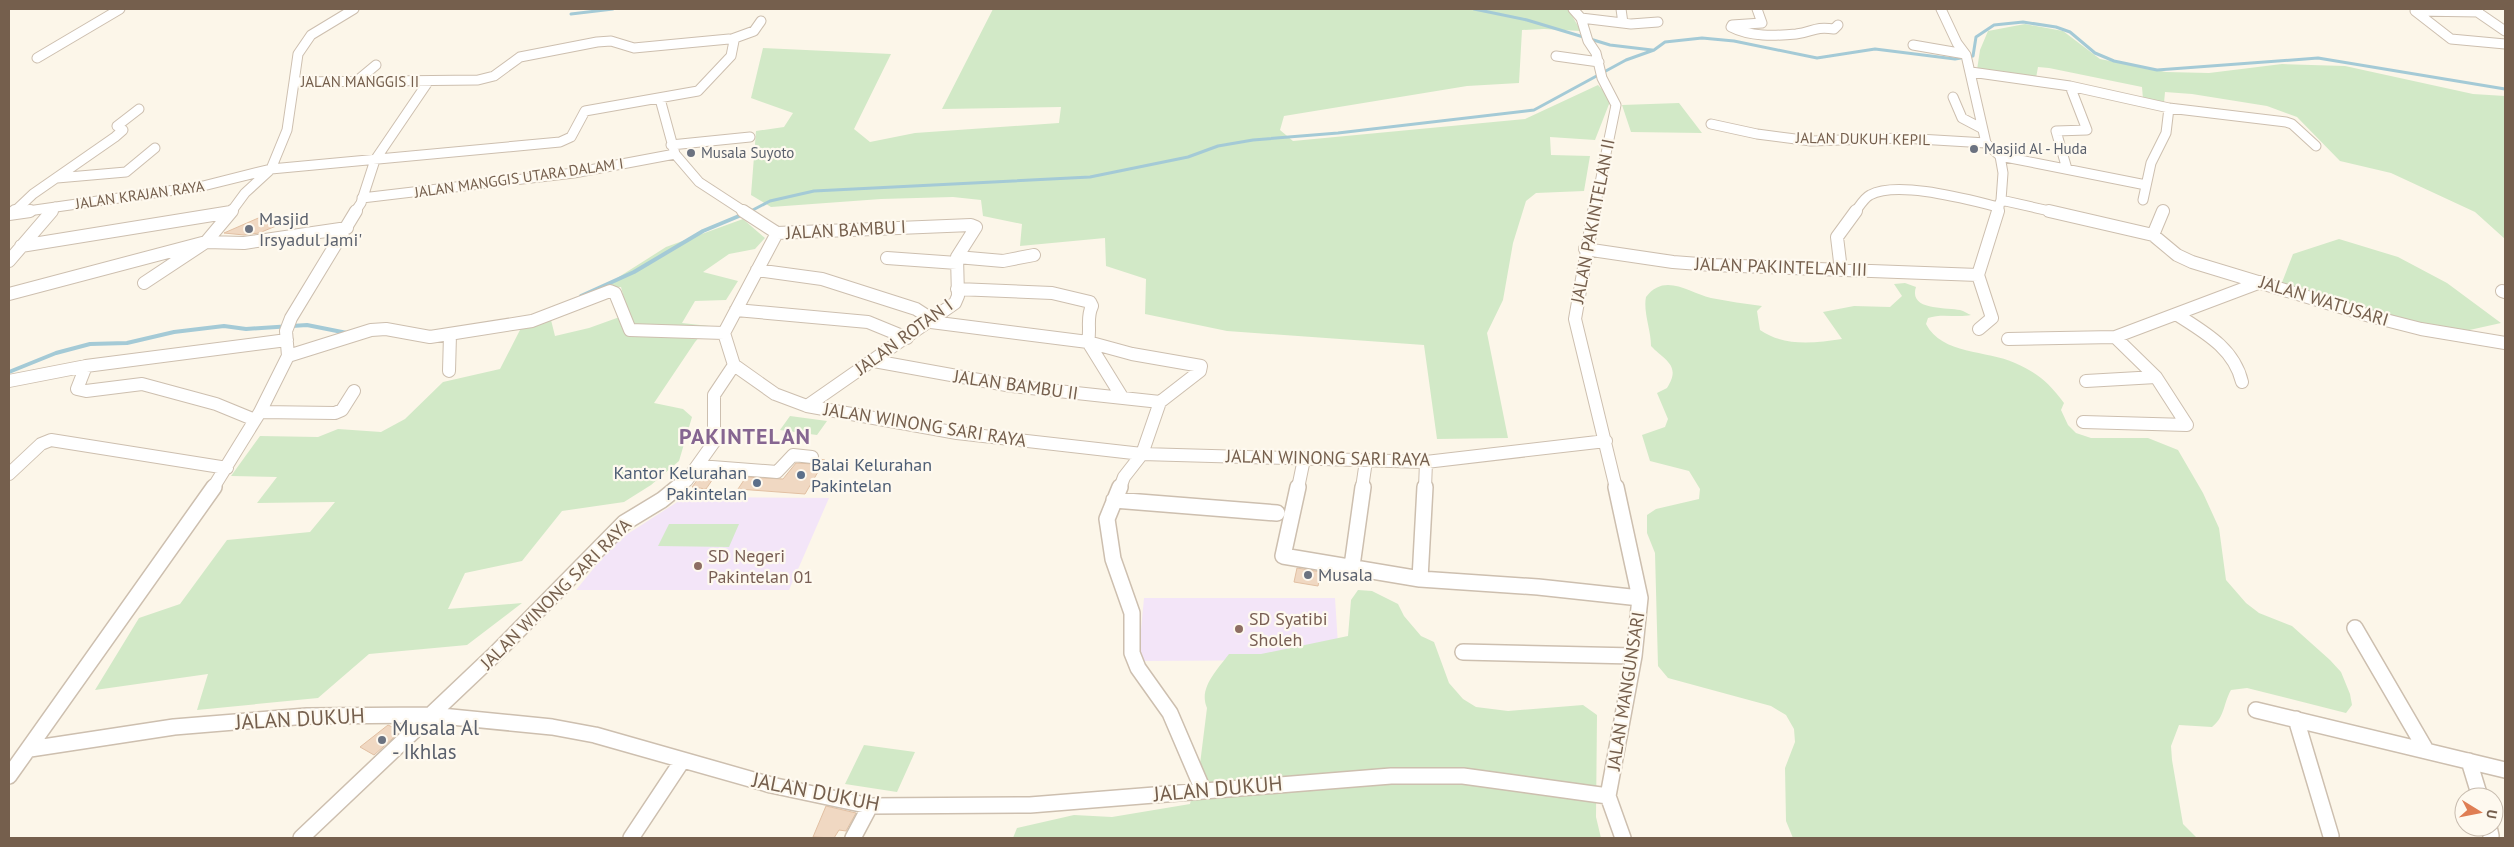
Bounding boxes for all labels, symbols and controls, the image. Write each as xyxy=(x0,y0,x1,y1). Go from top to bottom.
street label: JALAN MANGGIS II xyxy=(300,72,419,91)
street label: JALAN DUKUH KEPIL xyxy=(1795,128,1930,149)
street label: JALAN PAKINTELAN II xyxy=(1565,137,1620,306)
place label: Masjid Al - Huda xyxy=(1984,139,2087,158)
place label: Musala Suyoto xyxy=(701,143,794,162)
marker: Masjid Al - Huda xyxy=(1968,143,1980,155)
marker: Musala Suyoto xyxy=(685,147,697,159)
street label: JALAN MANGGIS UTARA DALAM I xyxy=(412,153,625,202)
street label: JALAN KRAJAN RAYA xyxy=(73,176,206,213)
place label: Masjid Irsyadul Jami' xyxy=(259,207,362,251)
street label: JALAN BAMBU I xyxy=(784,215,907,244)
marker: Masjid Irsyadul Jami' xyxy=(243,223,255,235)
street label: JALAN PAKINTELAN III xyxy=(1693,252,1868,281)
street label: JALAN WATUSARI xyxy=(2256,270,2391,331)
street label: JALAN ROTAN I xyxy=(849,293,957,380)
street label: JALAN BAMBU II xyxy=(951,364,1080,405)
street label: JALAN WINONG SARI RAYA xyxy=(821,397,1028,452)
district label: PAKINTELAN xyxy=(679,422,811,450)
street label: JALAN WINONG SARI RAYA xyxy=(1225,444,1431,471)
place label: Balai Kelurahan Pakintelan xyxy=(811,453,932,497)
place label: Kantor Kelurahan Pakintelan xyxy=(613,461,747,505)
marker: Balai Kelurahan Pakintelan xyxy=(795,469,807,481)
marker: Kantor Kelurahan Pakintelan xyxy=(751,477,763,489)
street label: JALAN WINONG SARI RAYA xyxy=(474,513,636,675)
place label: SD Negeri Pakintelan 01 xyxy=(708,544,813,588)
marker: SD Negeri Pakintelan 01 xyxy=(692,560,704,572)
place label: Musala xyxy=(1318,563,1373,586)
marker: Musala xyxy=(1302,569,1314,581)
place label: SD Syatibi Sholeh xyxy=(1249,607,1327,651)
street label: JALAN MANGUNSARI xyxy=(1601,610,1649,773)
marker: SD Syatibi Sholeh xyxy=(1233,623,1245,635)
street label: JALAN DUKUH xyxy=(234,702,365,735)
place label: Musala Al - Ikhlas xyxy=(392,714,479,765)
marker: Musala Al - Ikhlas xyxy=(376,734,388,746)
street label: JALAN DUKUH xyxy=(749,766,882,817)
street label: JALAN DUKUH xyxy=(1151,769,1284,808)
north arrow xyxy=(2454,787,2504,837)
text: U xyxy=(2482,808,2501,820)

